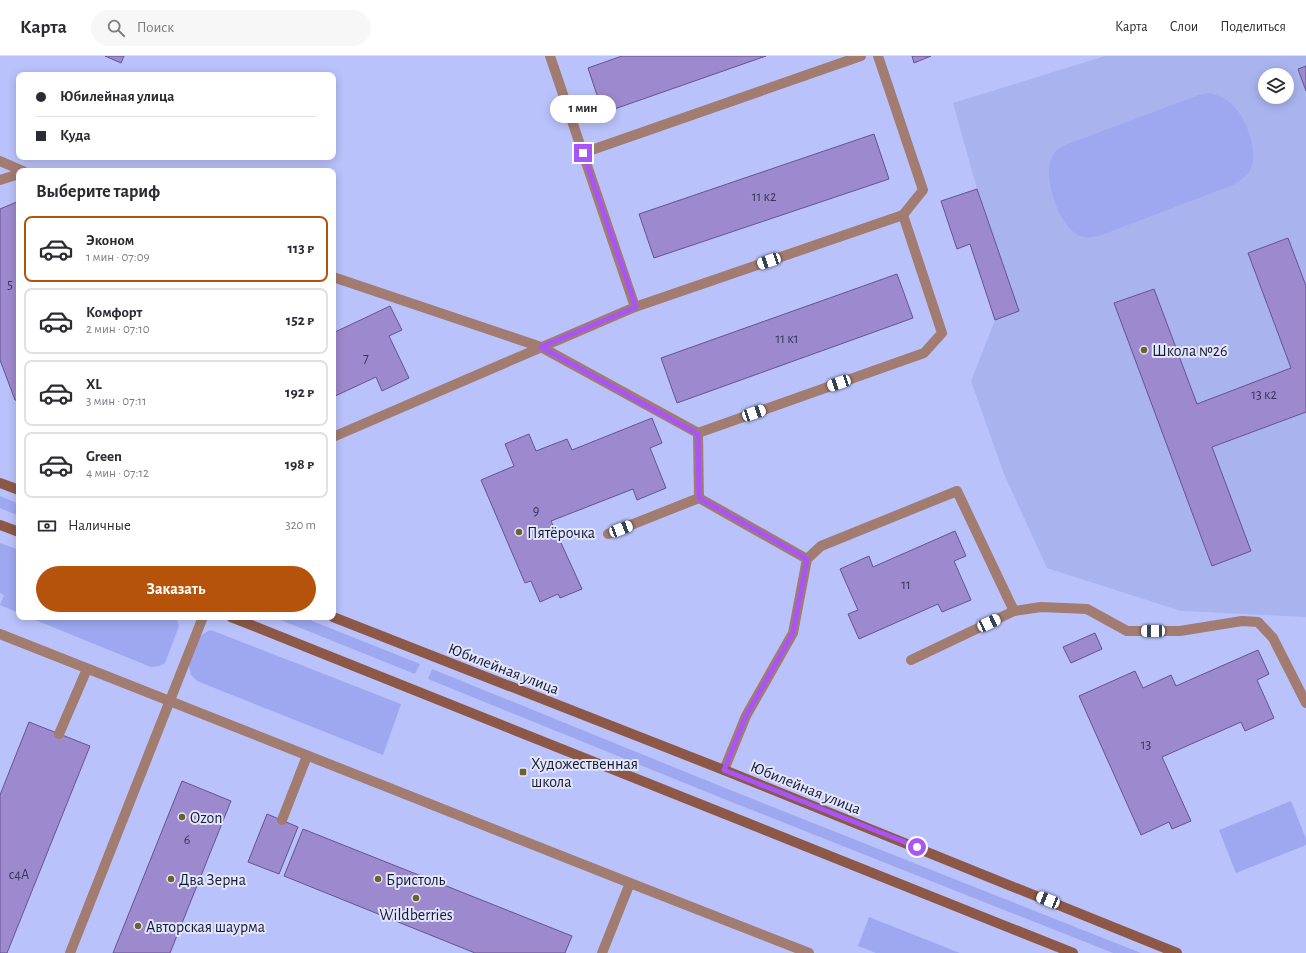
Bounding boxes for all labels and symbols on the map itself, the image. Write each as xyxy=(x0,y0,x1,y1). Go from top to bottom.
callout: 1 мин xyxy=(550,95,616,123)
route end xyxy=(574,144,592,162)
house number: 11 к2 xyxy=(752,190,776,204)
car xyxy=(756,251,782,271)
house number: 5 xyxy=(7,278,13,292)
house number: 11 к1 xyxy=(775,332,799,346)
place label: Школа №26 xyxy=(1152,343,1228,359)
marker: Школа №26 xyxy=(1139,345,1149,355)
house number: 7 xyxy=(363,351,369,365)
car xyxy=(826,373,852,393)
house number: 13 к2 xyxy=(1251,388,1277,402)
car xyxy=(741,403,767,423)
house number: 9 xyxy=(533,504,539,518)
car xyxy=(608,519,634,539)
place label: Пятёрочка xyxy=(527,525,595,541)
marker: Пятёрочка xyxy=(514,527,524,537)
house number: 11 xyxy=(901,578,911,592)
car xyxy=(976,612,1002,634)
car xyxy=(1141,625,1165,637)
street label: Юбилейная улица xyxy=(446,640,561,698)
house number: 13 xyxy=(1141,738,1152,752)
place label: Художественная школа xyxy=(531,756,638,790)
street label: Юбилейная улица xyxy=(748,759,863,818)
marker: Художественная школа xyxy=(518,767,528,777)
place label: Ozon xyxy=(190,810,222,826)
marker: Ozon xyxy=(177,812,187,822)
house number: 6 xyxy=(184,833,190,847)
route start xyxy=(908,838,926,856)
house number: с4А xyxy=(9,868,29,882)
place label: Два Зерна xyxy=(179,872,246,888)
place label: Бристоль xyxy=(386,872,446,888)
marker: Два Зерна xyxy=(166,874,176,884)
marker: Бристоль xyxy=(373,874,383,884)
car xyxy=(1035,890,1061,910)
marker: Wildberries xyxy=(411,893,421,903)
place label: Wildberries xyxy=(379,907,453,923)
place label: Авторская шаурма xyxy=(146,919,265,936)
marker: Авторская шаурма xyxy=(133,921,143,931)

